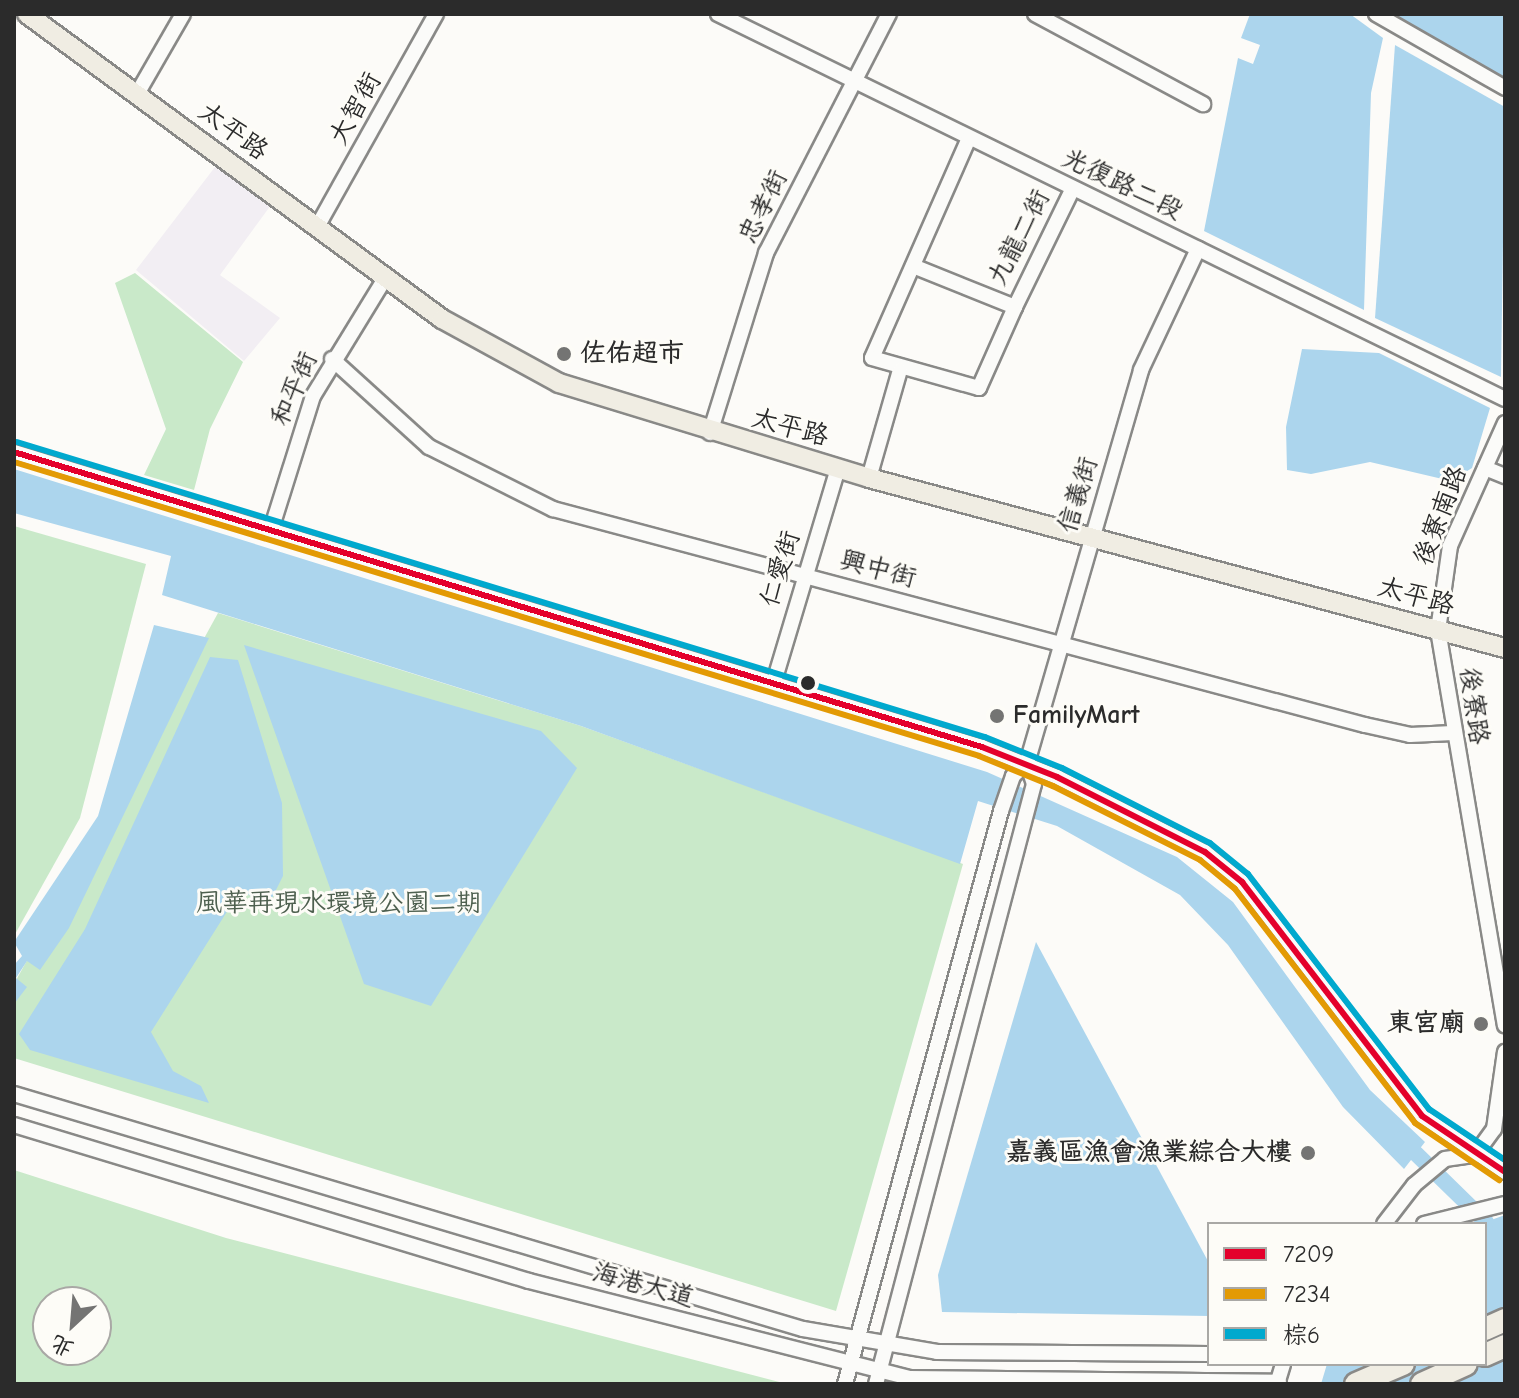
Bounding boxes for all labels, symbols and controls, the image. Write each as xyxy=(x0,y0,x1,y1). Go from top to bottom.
street label: 大智街 xyxy=(323,67,389,151)
street label: 太平路 xyxy=(192,96,274,168)
street label: 光復路二段 xyxy=(1057,142,1187,228)
street label: 忠孝街 xyxy=(733,165,795,249)
street label: 九龍二街 xyxy=(982,185,1058,291)
place label: 佐佑超市 xyxy=(580,338,684,370)
marker: 佐佑超市 xyxy=(555,345,573,363)
street label: 和平街 xyxy=(265,347,325,431)
street label: 太平路 xyxy=(748,403,832,453)
street label: 信義街 xyxy=(1053,453,1105,537)
street label: 後寮南路 xyxy=(1408,462,1474,570)
street label: 仁愛街 xyxy=(755,527,807,611)
street label: 興中街 xyxy=(836,545,920,595)
street label: 太平路 xyxy=(1374,572,1458,622)
street label: 後寮路 xyxy=(1452,665,1494,747)
unlabelled marker xyxy=(800,675,816,691)
place label: FamilyMart xyxy=(1013,700,1140,732)
marker: FamilyMart xyxy=(988,707,1006,725)
park label: 風華再現水環境公園二期 xyxy=(196,888,482,920)
place label: 東宮廟 xyxy=(1387,1008,1465,1040)
marker: 東宮廟 xyxy=(1472,1015,1490,1033)
place label: 嘉義區漁會漁業綜合大樓 xyxy=(1006,1137,1292,1169)
marker: 嘉義區漁會漁業綜合大樓 xyxy=(1299,1144,1317,1162)
legend xyxy=(1207,1222,1487,1366)
text: 7209 xyxy=(1283,1240,1334,1268)
street label: 海港大道 xyxy=(589,1257,697,1315)
text: 7234 xyxy=(1283,1280,1331,1308)
north arrow xyxy=(32,1286,112,1366)
text: 棕6 xyxy=(1283,1321,1320,1349)
text: 北 xyxy=(47,1329,78,1362)

